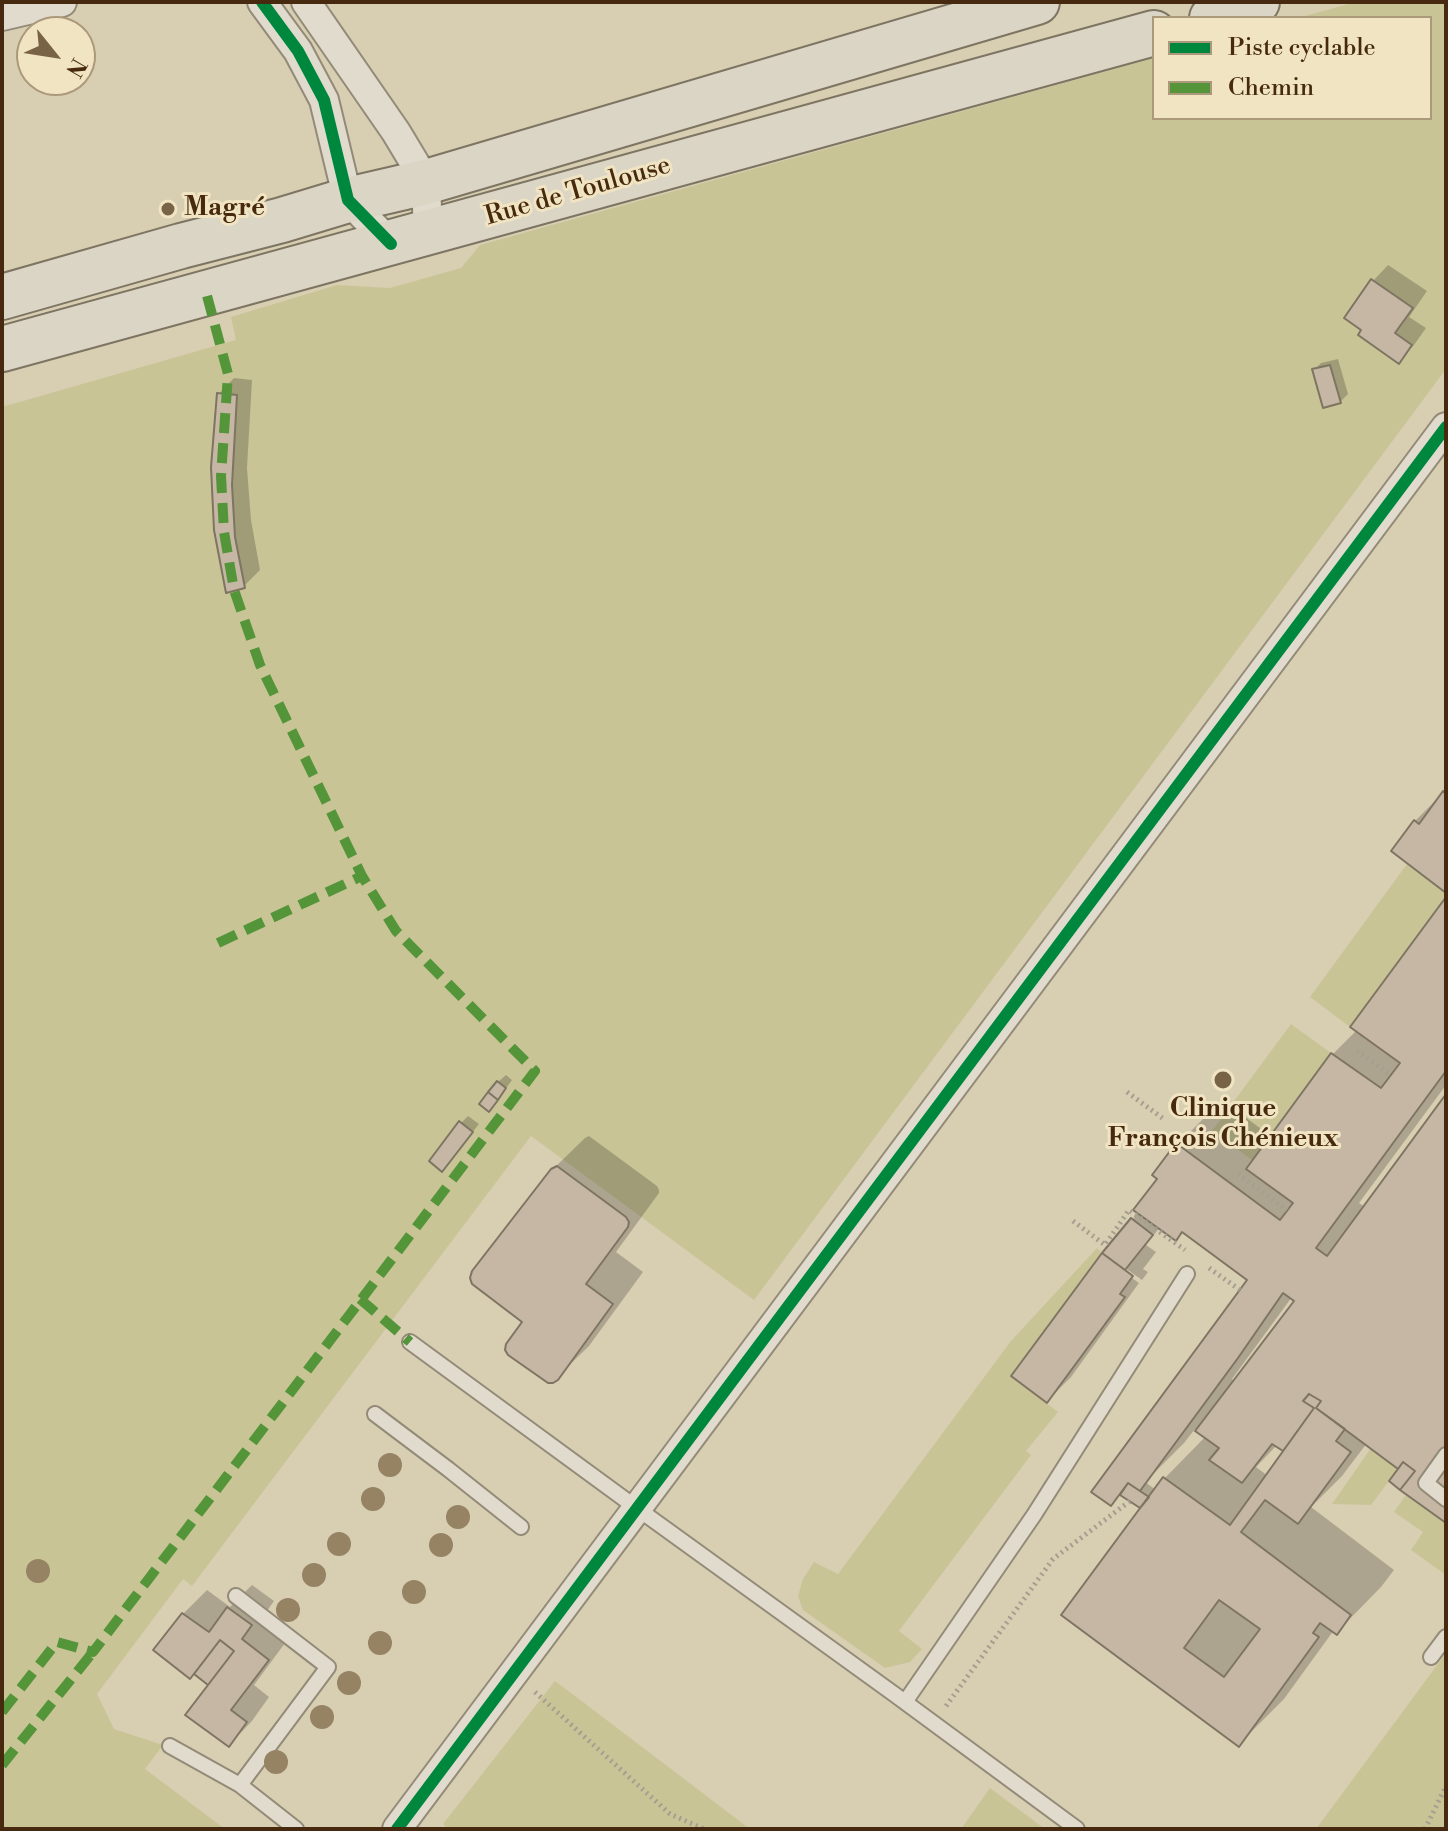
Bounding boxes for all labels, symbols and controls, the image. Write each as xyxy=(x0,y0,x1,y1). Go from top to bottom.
north arrow xyxy=(16,16,96,96)
legend xyxy=(1152,16,1432,120)
text: Piste cyclable xyxy=(1228,33,1376,63)
text: N xyxy=(59,53,92,82)
text: Chemin xyxy=(1228,73,1314,103)
street label: Rue de Toulouse xyxy=(482,151,674,233)
place label: Magré xyxy=(184,193,265,225)
marker: Magré xyxy=(159,200,177,218)
marker: Clinique François Chénieux xyxy=(1212,1069,1234,1091)
place label: Clinique François Chénieux xyxy=(1108,1094,1338,1156)

